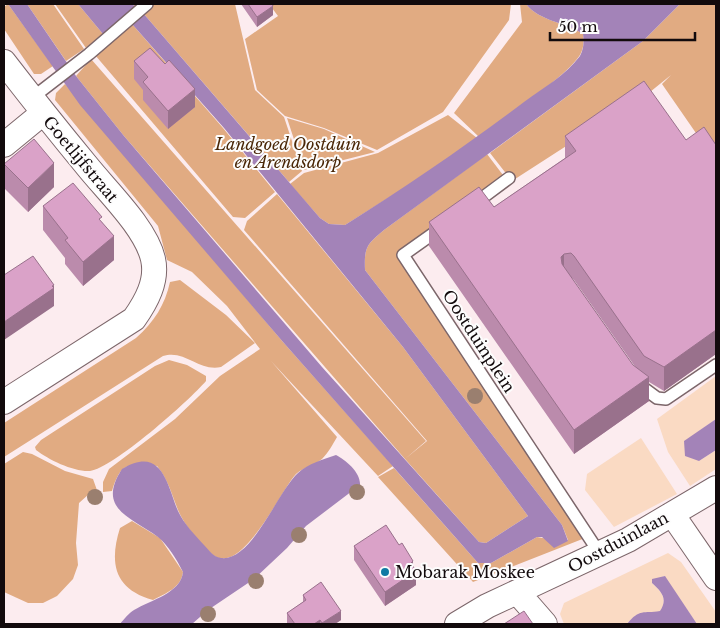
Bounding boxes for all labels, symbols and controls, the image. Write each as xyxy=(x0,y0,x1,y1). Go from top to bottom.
scale bar xyxy=(550,10,695,42)
text: 50 m xyxy=(558,17,598,36)
street label: Goetlijfstraat xyxy=(39,112,123,206)
park label: Landgoed Oostduin en Arendsdorp xyxy=(214,134,361,172)
street label: Oostduinplein xyxy=(438,286,520,396)
street label: Oostduinlaan xyxy=(564,507,672,577)
place label: Mobarak Moskee xyxy=(395,562,535,582)
marker: Mobarak Moskee xyxy=(379,566,391,578)

